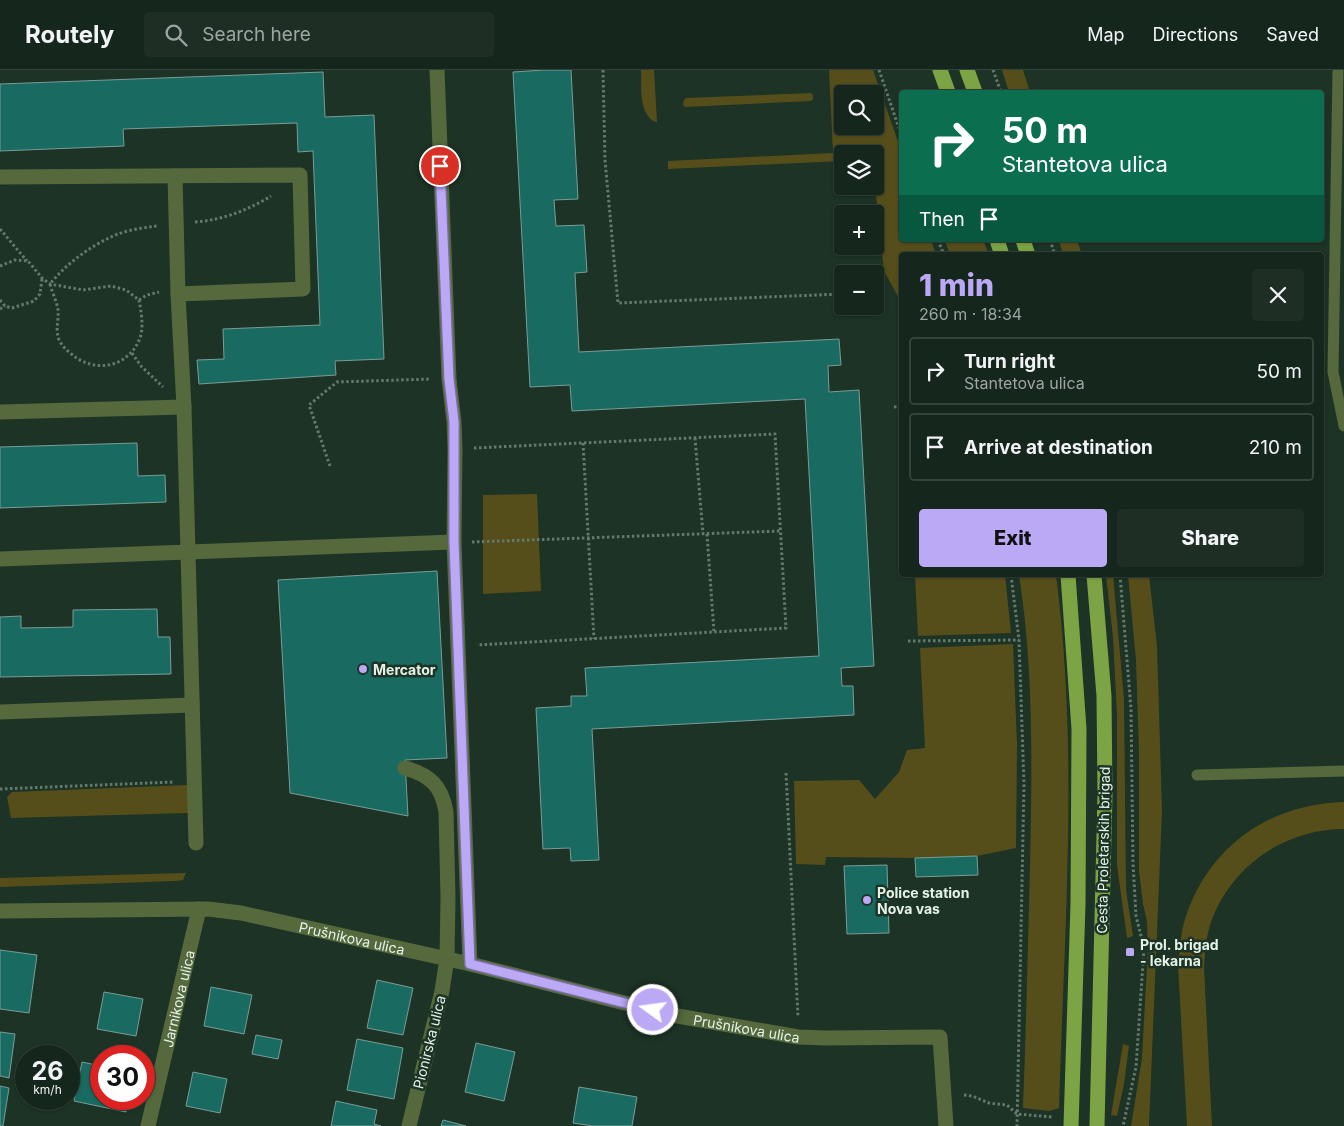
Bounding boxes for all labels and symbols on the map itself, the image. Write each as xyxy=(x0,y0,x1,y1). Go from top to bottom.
pin xyxy=(419,145,461,187)
place label: Mercator xyxy=(373,661,436,678)
marker: Mercator xyxy=(357,663,369,675)
street label: Cesta Proletarskih brigad xyxy=(1093,766,1113,934)
place label: Police station Nova vas xyxy=(877,884,969,917)
marker: Police station Nova vas xyxy=(861,894,873,906)
street label: Prušnikova ulica xyxy=(298,918,406,958)
place label: Prol. brigad - lekarna xyxy=(1140,936,1219,969)
marker: Prol. brigad - lekarna xyxy=(1124,946,1136,958)
street label: Jarnikova ulica xyxy=(158,948,198,1049)
position arrow xyxy=(626,983,678,1035)
street label: Pionirska ulica xyxy=(409,994,449,1090)
street label: Prušnikova ulica xyxy=(692,1010,801,1046)
speed limit sign: 30 xyxy=(90,1045,155,1110)

